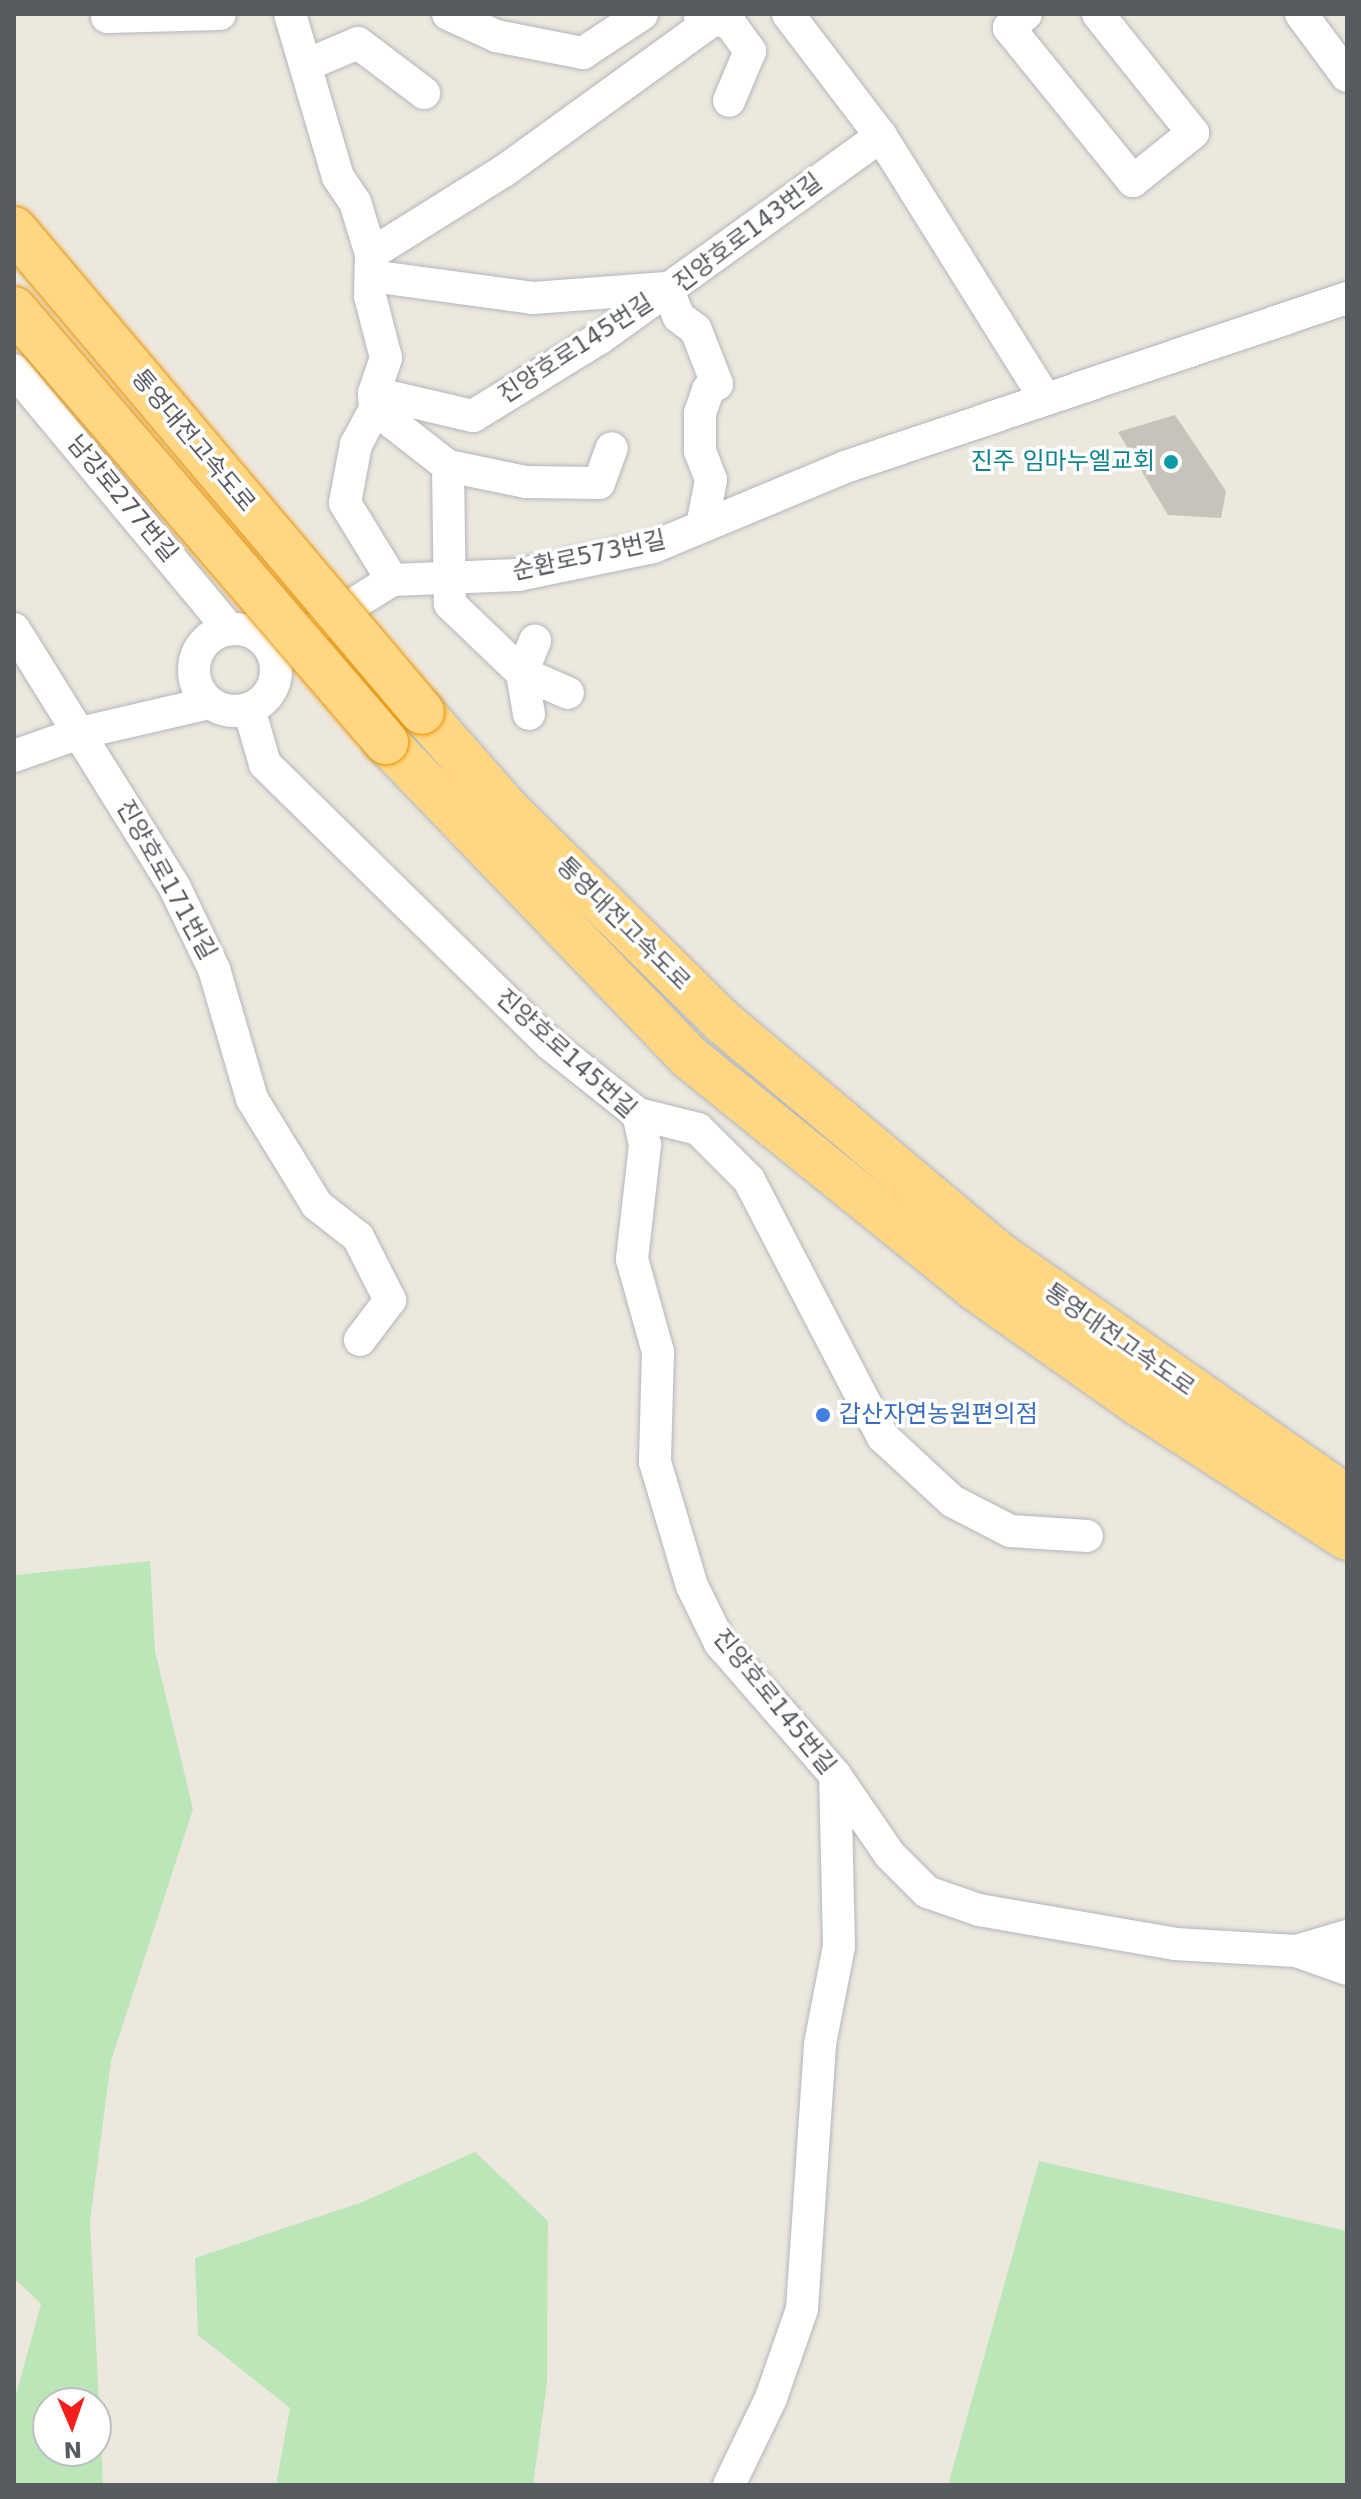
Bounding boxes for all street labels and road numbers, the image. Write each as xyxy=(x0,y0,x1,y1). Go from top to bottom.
street label: 진양호로143번길 xyxy=(668,168,828,298)
street label: 진양호로145번길 xyxy=(493,288,659,410)
street label: 통영대전고속도로 xyxy=(125,364,261,518)
street label: 남강로277번길 xyxy=(61,430,183,568)
street label: 순환로573번길 xyxy=(510,526,668,586)
street label: 진양호로171번길 xyxy=(110,795,222,965)
street label: 통영대전고속도로 xyxy=(550,851,696,997)
street label: 진양호로145번길 xyxy=(490,984,642,1124)
street label: 통영대전고속도로 xyxy=(1038,1278,1200,1402)
street label: 진양호로145번길 xyxy=(707,1624,841,1780)

